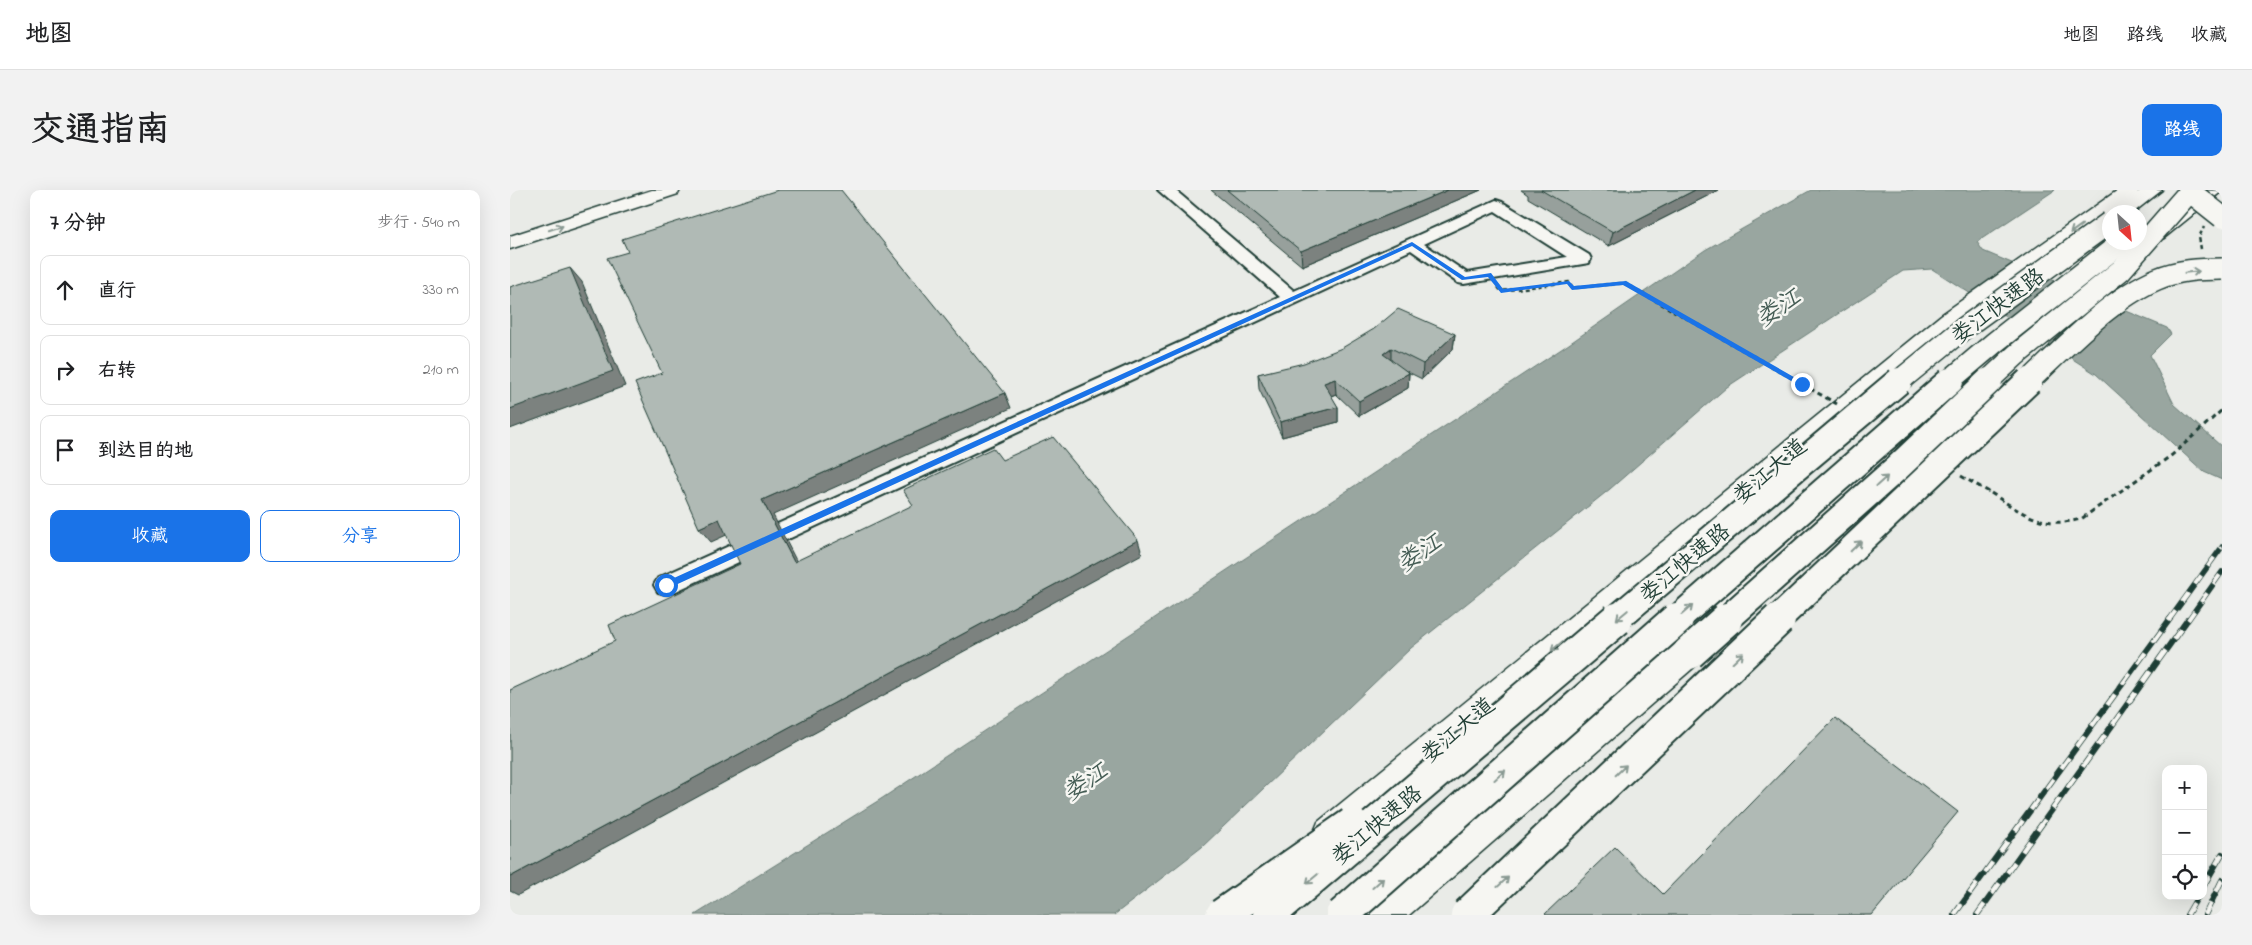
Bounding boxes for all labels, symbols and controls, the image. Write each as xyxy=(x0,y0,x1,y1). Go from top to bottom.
text: 地图 xyxy=(25,18,73,53)
text: 地图 xyxy=(2063,23,2099,49)
text: 路线 xyxy=(2127,23,2163,49)
text: 收藏 xyxy=(2191,23,2227,49)
button: 路线 xyxy=(2142,104,2222,156)
text: 交通指南 xyxy=(30,106,170,157)
north arrow xyxy=(2102,205,2147,250)
text: 7 分钟 xyxy=(50,209,106,239)
text: 步行 · 540 m xyxy=(378,211,460,235)
one-way arrow xyxy=(548,223,564,232)
one-way arrow xyxy=(2069,224,2083,234)
street label: 娄江快速路 xyxy=(1945,262,2052,353)
one-way arrow xyxy=(2184,267,2200,276)
icon: ahead xyxy=(51,276,79,304)
text: 直行 xyxy=(98,278,136,305)
text: 330 m xyxy=(422,278,459,302)
water label: 娄江 xyxy=(1750,281,1810,337)
icon: right xyxy=(51,356,79,384)
text: 右转 xyxy=(98,358,136,385)
text: 210 m xyxy=(423,358,459,382)
route end xyxy=(1791,373,1814,396)
street label: 娄江大道 xyxy=(1727,432,1815,513)
icon: arrive xyxy=(51,436,79,464)
text: 到达目的地 xyxy=(98,438,193,465)
one-way arrow xyxy=(1876,475,1889,486)
button: 收藏 xyxy=(50,510,250,562)
button: 分享 xyxy=(260,510,460,562)
street label: 娄江快速路 xyxy=(1634,517,1738,612)
water label: 娄江 xyxy=(1391,526,1451,582)
one-way arrow xyxy=(1850,540,1862,552)
route start xyxy=(655,574,678,597)
one-way arrow xyxy=(1681,604,1694,615)
one-way arrow xyxy=(1616,609,1629,621)
one-way arrow xyxy=(1551,640,1564,651)
one-way arrow xyxy=(1732,652,1745,664)
street label: 娄江大道 xyxy=(1415,691,1503,772)
water label: 娄江 xyxy=(1057,755,1117,811)
one-way arrow xyxy=(1614,764,1627,776)
map controls xyxy=(2162,765,2207,900)
button: + xyxy=(2162,765,2207,810)
one-way arrow xyxy=(1493,769,1506,781)
street label: 娄江快速路 xyxy=(1326,779,1430,874)
button: − xyxy=(2162,810,2207,855)
button: locate xyxy=(2162,855,2207,900)
one-way arrow xyxy=(1305,873,1318,884)
one-way arrow xyxy=(1496,876,1509,888)
one-way arrow xyxy=(1372,877,1385,888)

